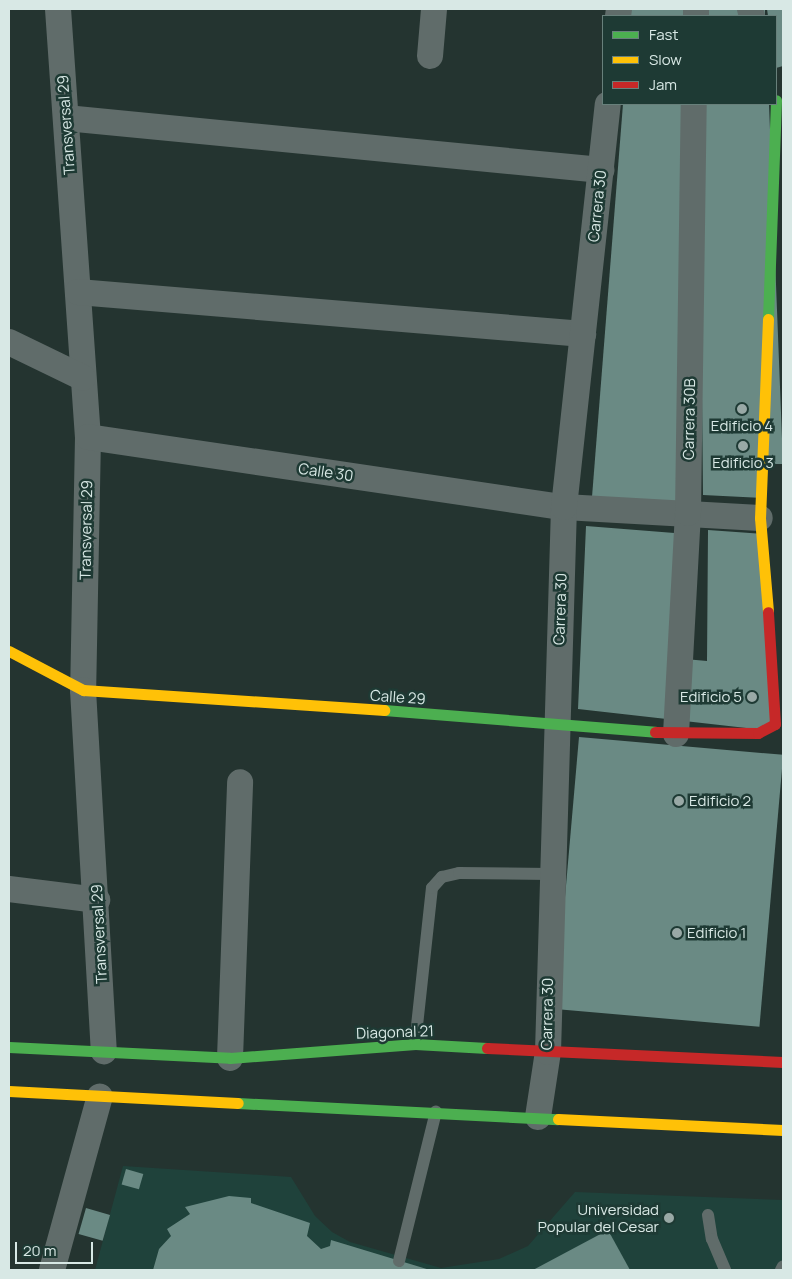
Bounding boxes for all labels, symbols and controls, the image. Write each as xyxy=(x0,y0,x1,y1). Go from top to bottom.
legend xyxy=(602,15,777,105)
text: Fast xyxy=(649,24,678,45)
text: Slow xyxy=(649,49,682,70)
text: Jam xyxy=(649,74,677,95)
street label: Transversal 29 xyxy=(54,75,78,175)
street label: Carrera 30 xyxy=(584,169,610,243)
street label: Carrera 30B xyxy=(679,378,699,460)
marker: Edificio 4 xyxy=(736,403,748,415)
place label: Edificio 4 xyxy=(711,417,773,435)
marker: Edificio 3 xyxy=(737,440,749,452)
place label: Edificio 3 xyxy=(712,454,774,472)
street label: Calle 30 xyxy=(297,459,355,485)
street label: Transversal 29 xyxy=(76,480,96,580)
street label: Carrera 30 xyxy=(550,573,570,645)
street label: Calle 29 xyxy=(370,686,426,708)
place label: Edificio 5 xyxy=(680,688,742,706)
marker: Edificio 5 xyxy=(746,691,758,703)
place label: Edificio 2 xyxy=(689,792,751,810)
marker: Edificio 2 xyxy=(673,795,685,807)
street label: Transversal 29 xyxy=(87,884,111,984)
place label: Edificio 1 xyxy=(687,924,746,942)
marker: Edificio 1 xyxy=(671,927,683,939)
street label: Carrera 30 xyxy=(537,978,557,1050)
street label: Diagonal 21 xyxy=(356,1022,434,1042)
place label: Universidad Popular del Cesar xyxy=(538,1200,659,1235)
marker: Universidad Popular del Cesar xyxy=(663,1212,675,1224)
scale bar xyxy=(18,1232,95,1264)
text: 20 m xyxy=(23,1240,56,1261)

